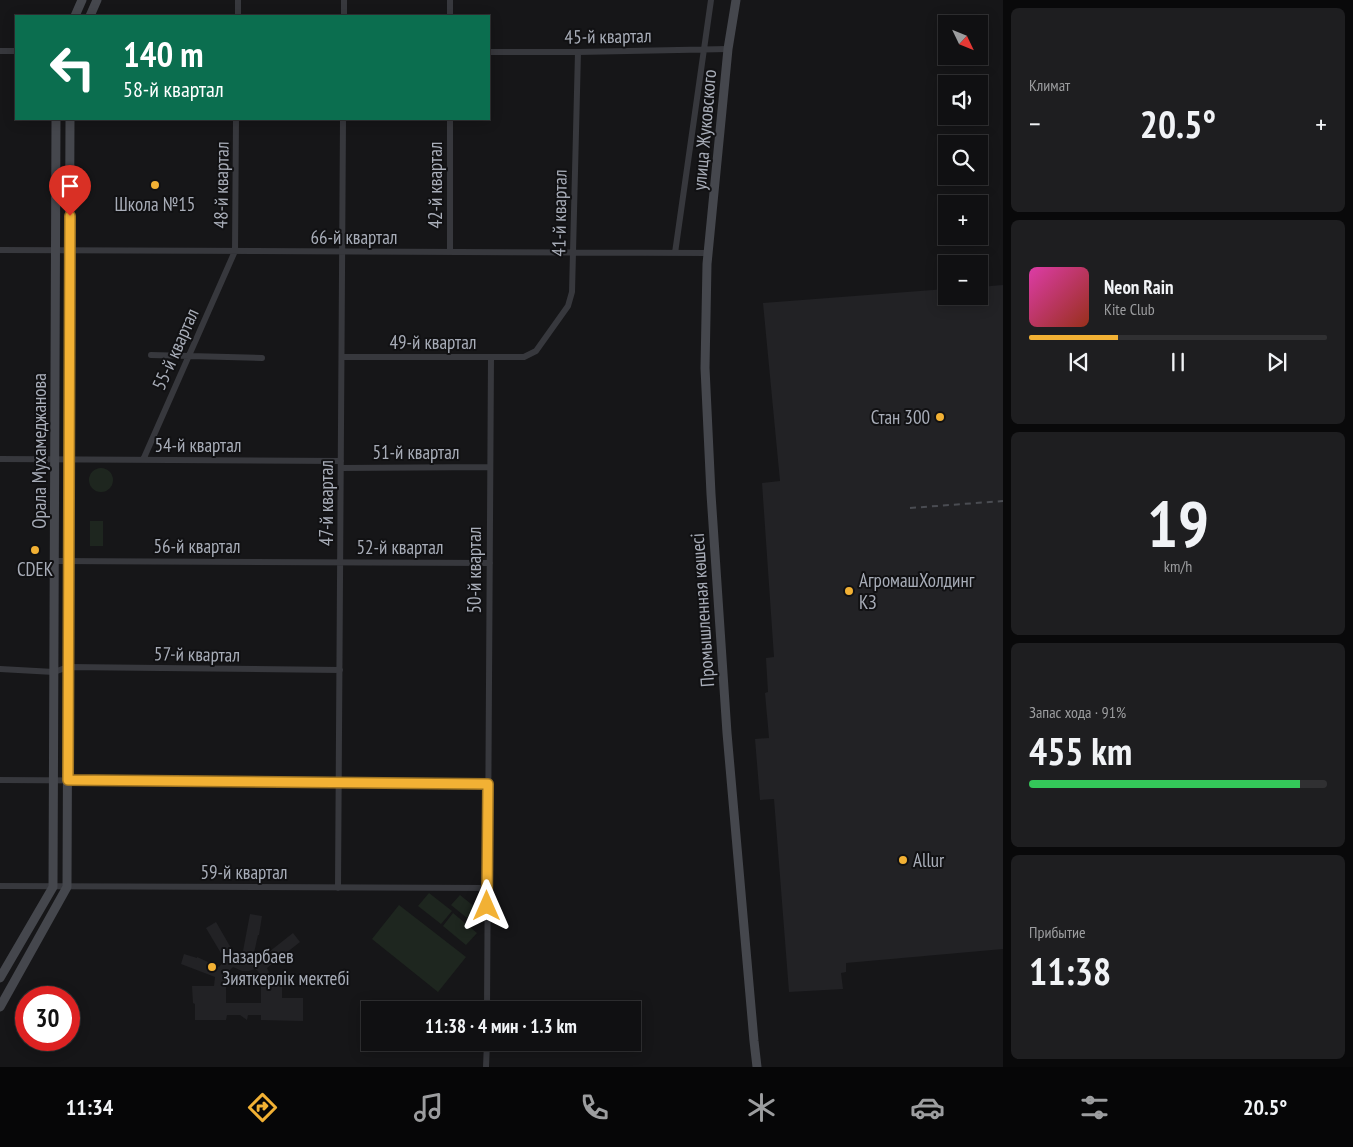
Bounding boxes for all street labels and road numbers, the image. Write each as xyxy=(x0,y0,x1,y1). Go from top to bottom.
street label: 45-й квартал xyxy=(564,23,652,49)
street label: улица Жуковского xyxy=(687,69,721,191)
street label: 48-й квартал xyxy=(208,141,234,229)
street label: 42-й квартал xyxy=(423,141,447,229)
street label: 41-й квартал xyxy=(546,169,572,257)
street label: 66-й квартал xyxy=(310,225,398,249)
street label: 55-й квартал xyxy=(146,304,204,394)
street label: 49-й квартал xyxy=(389,330,477,354)
street label: Орала Мухамеджанова xyxy=(27,373,51,529)
street label: 54-й квартал xyxy=(154,433,242,457)
street label: 51-й квартал xyxy=(372,440,460,464)
street label: 47-й квартал xyxy=(314,460,338,546)
street label: 50-й квартал xyxy=(462,526,486,614)
street label: Промышленная көшесі xyxy=(685,532,719,688)
street label: 56-й квартал xyxy=(153,534,241,558)
street label: 52-й квартал xyxy=(356,535,444,559)
street label: 57-й квартал xyxy=(154,641,240,667)
street label: 59-й квартал xyxy=(200,860,288,884)

